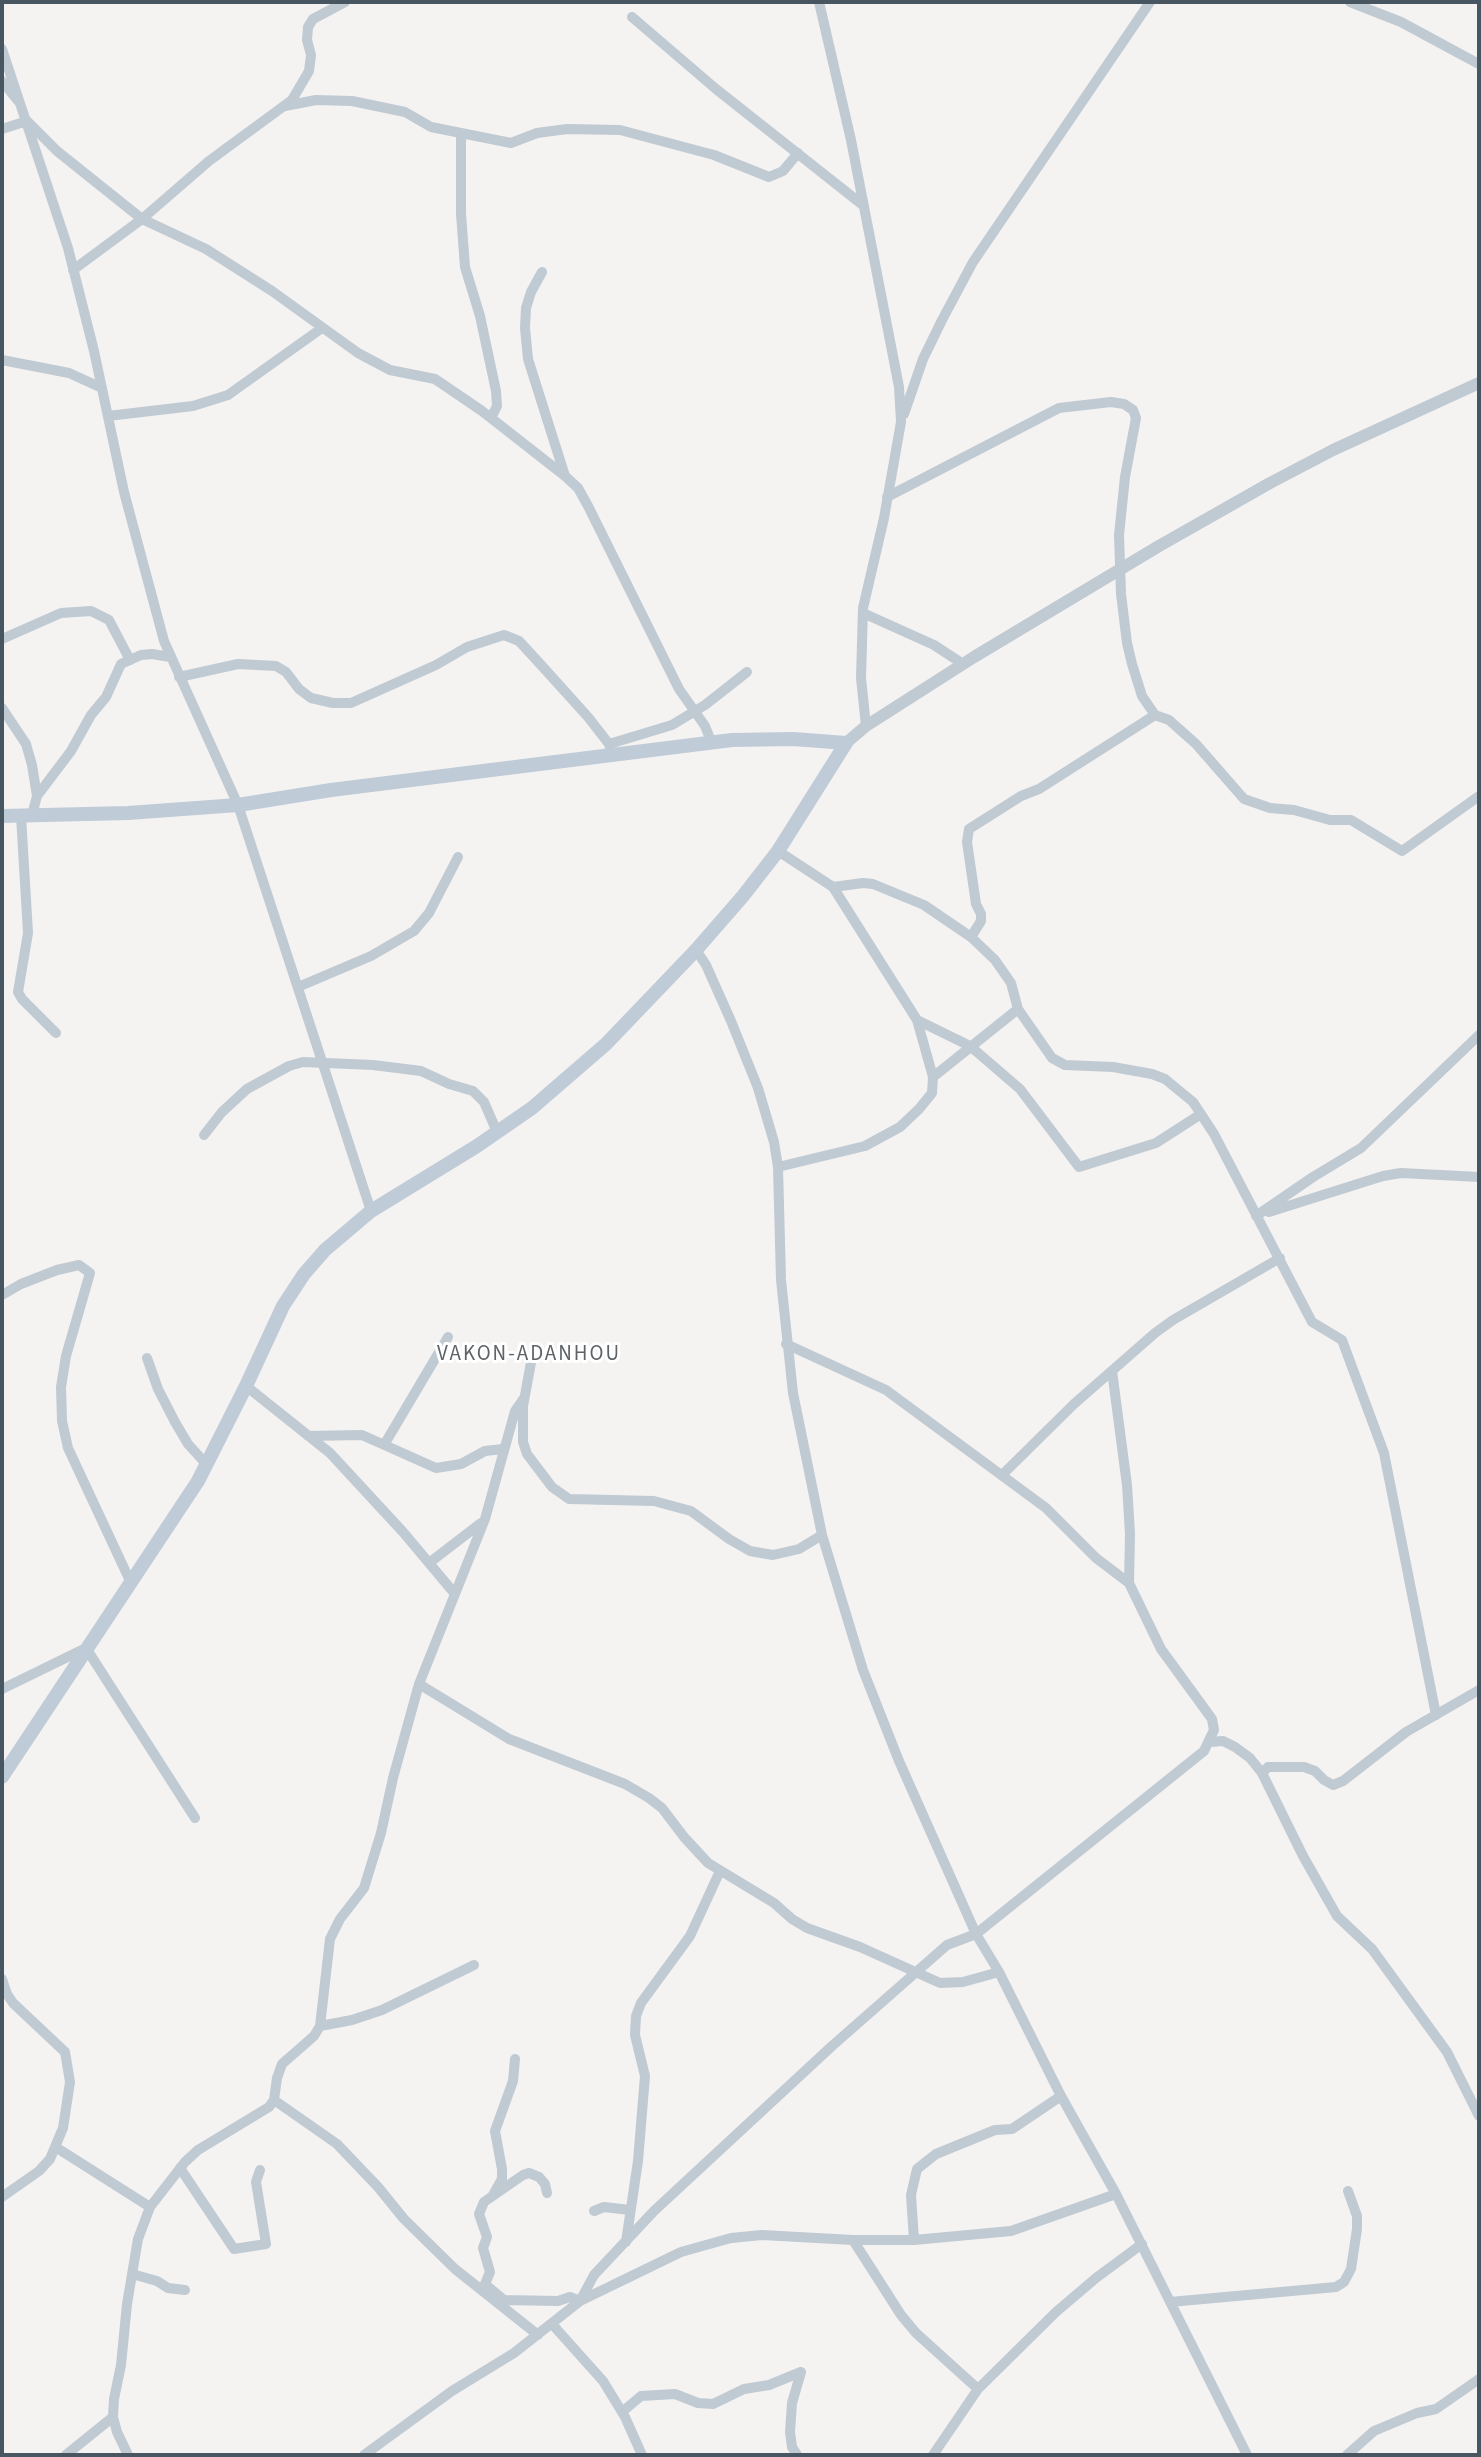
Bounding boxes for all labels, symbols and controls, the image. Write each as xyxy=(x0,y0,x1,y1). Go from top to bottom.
district label: VAKON-ADANHOU xyxy=(439,1342,619,1368)

